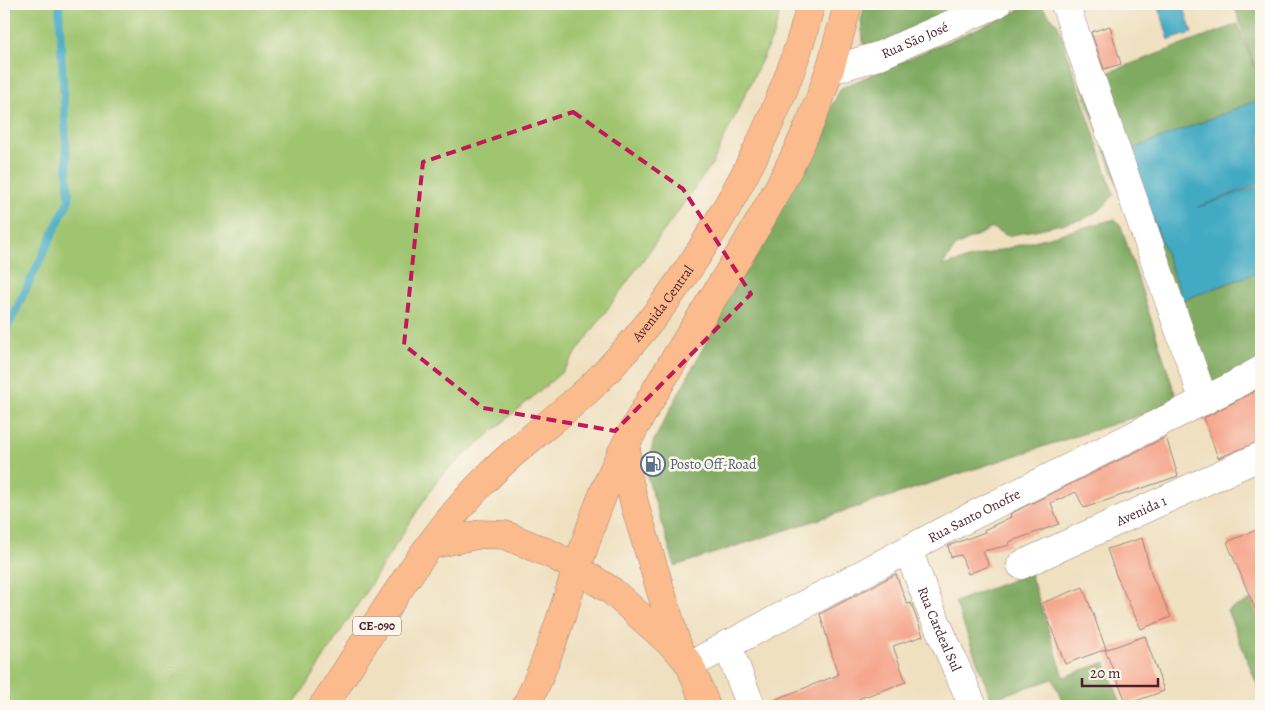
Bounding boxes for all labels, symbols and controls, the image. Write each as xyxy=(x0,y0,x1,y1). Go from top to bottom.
street label: Rua São José xyxy=(878,17,951,63)
street label: Avenida Central xyxy=(627,261,698,346)
fuel station icon: Posto Off-Road xyxy=(640,451,666,477)
place label: Posto Off-Road xyxy=(670,455,757,474)
street label: Rua Santo Onofre xyxy=(924,484,1023,547)
street label: Avenida 1 xyxy=(1112,491,1170,531)
street label: Rua Cardeal Sul xyxy=(913,584,966,675)
road number: CE-090 xyxy=(353,616,401,636)
scale bar xyxy=(1082,655,1159,687)
text: 20 m xyxy=(1090,663,1121,683)

